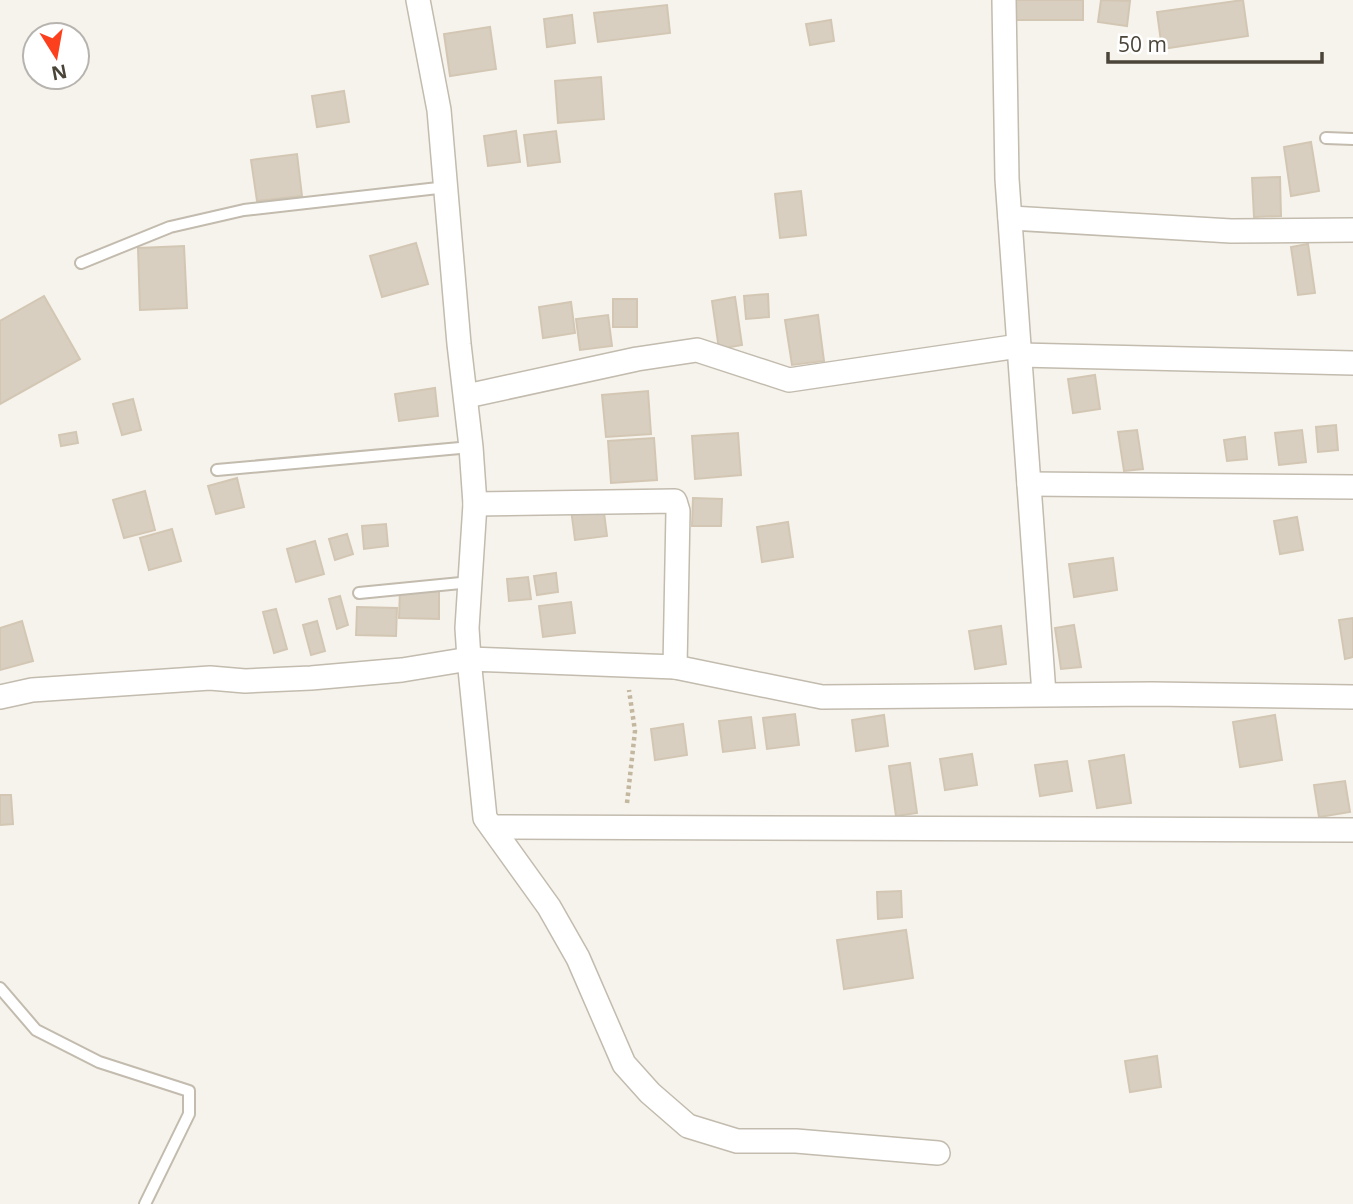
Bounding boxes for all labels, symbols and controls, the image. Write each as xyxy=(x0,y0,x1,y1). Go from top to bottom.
north arrow xyxy=(21,21,91,91)
scale bar xyxy=(1108,21,1322,65)
text: 50 m xyxy=(1118,30,1167,58)
text: N xyxy=(49,58,69,87)

